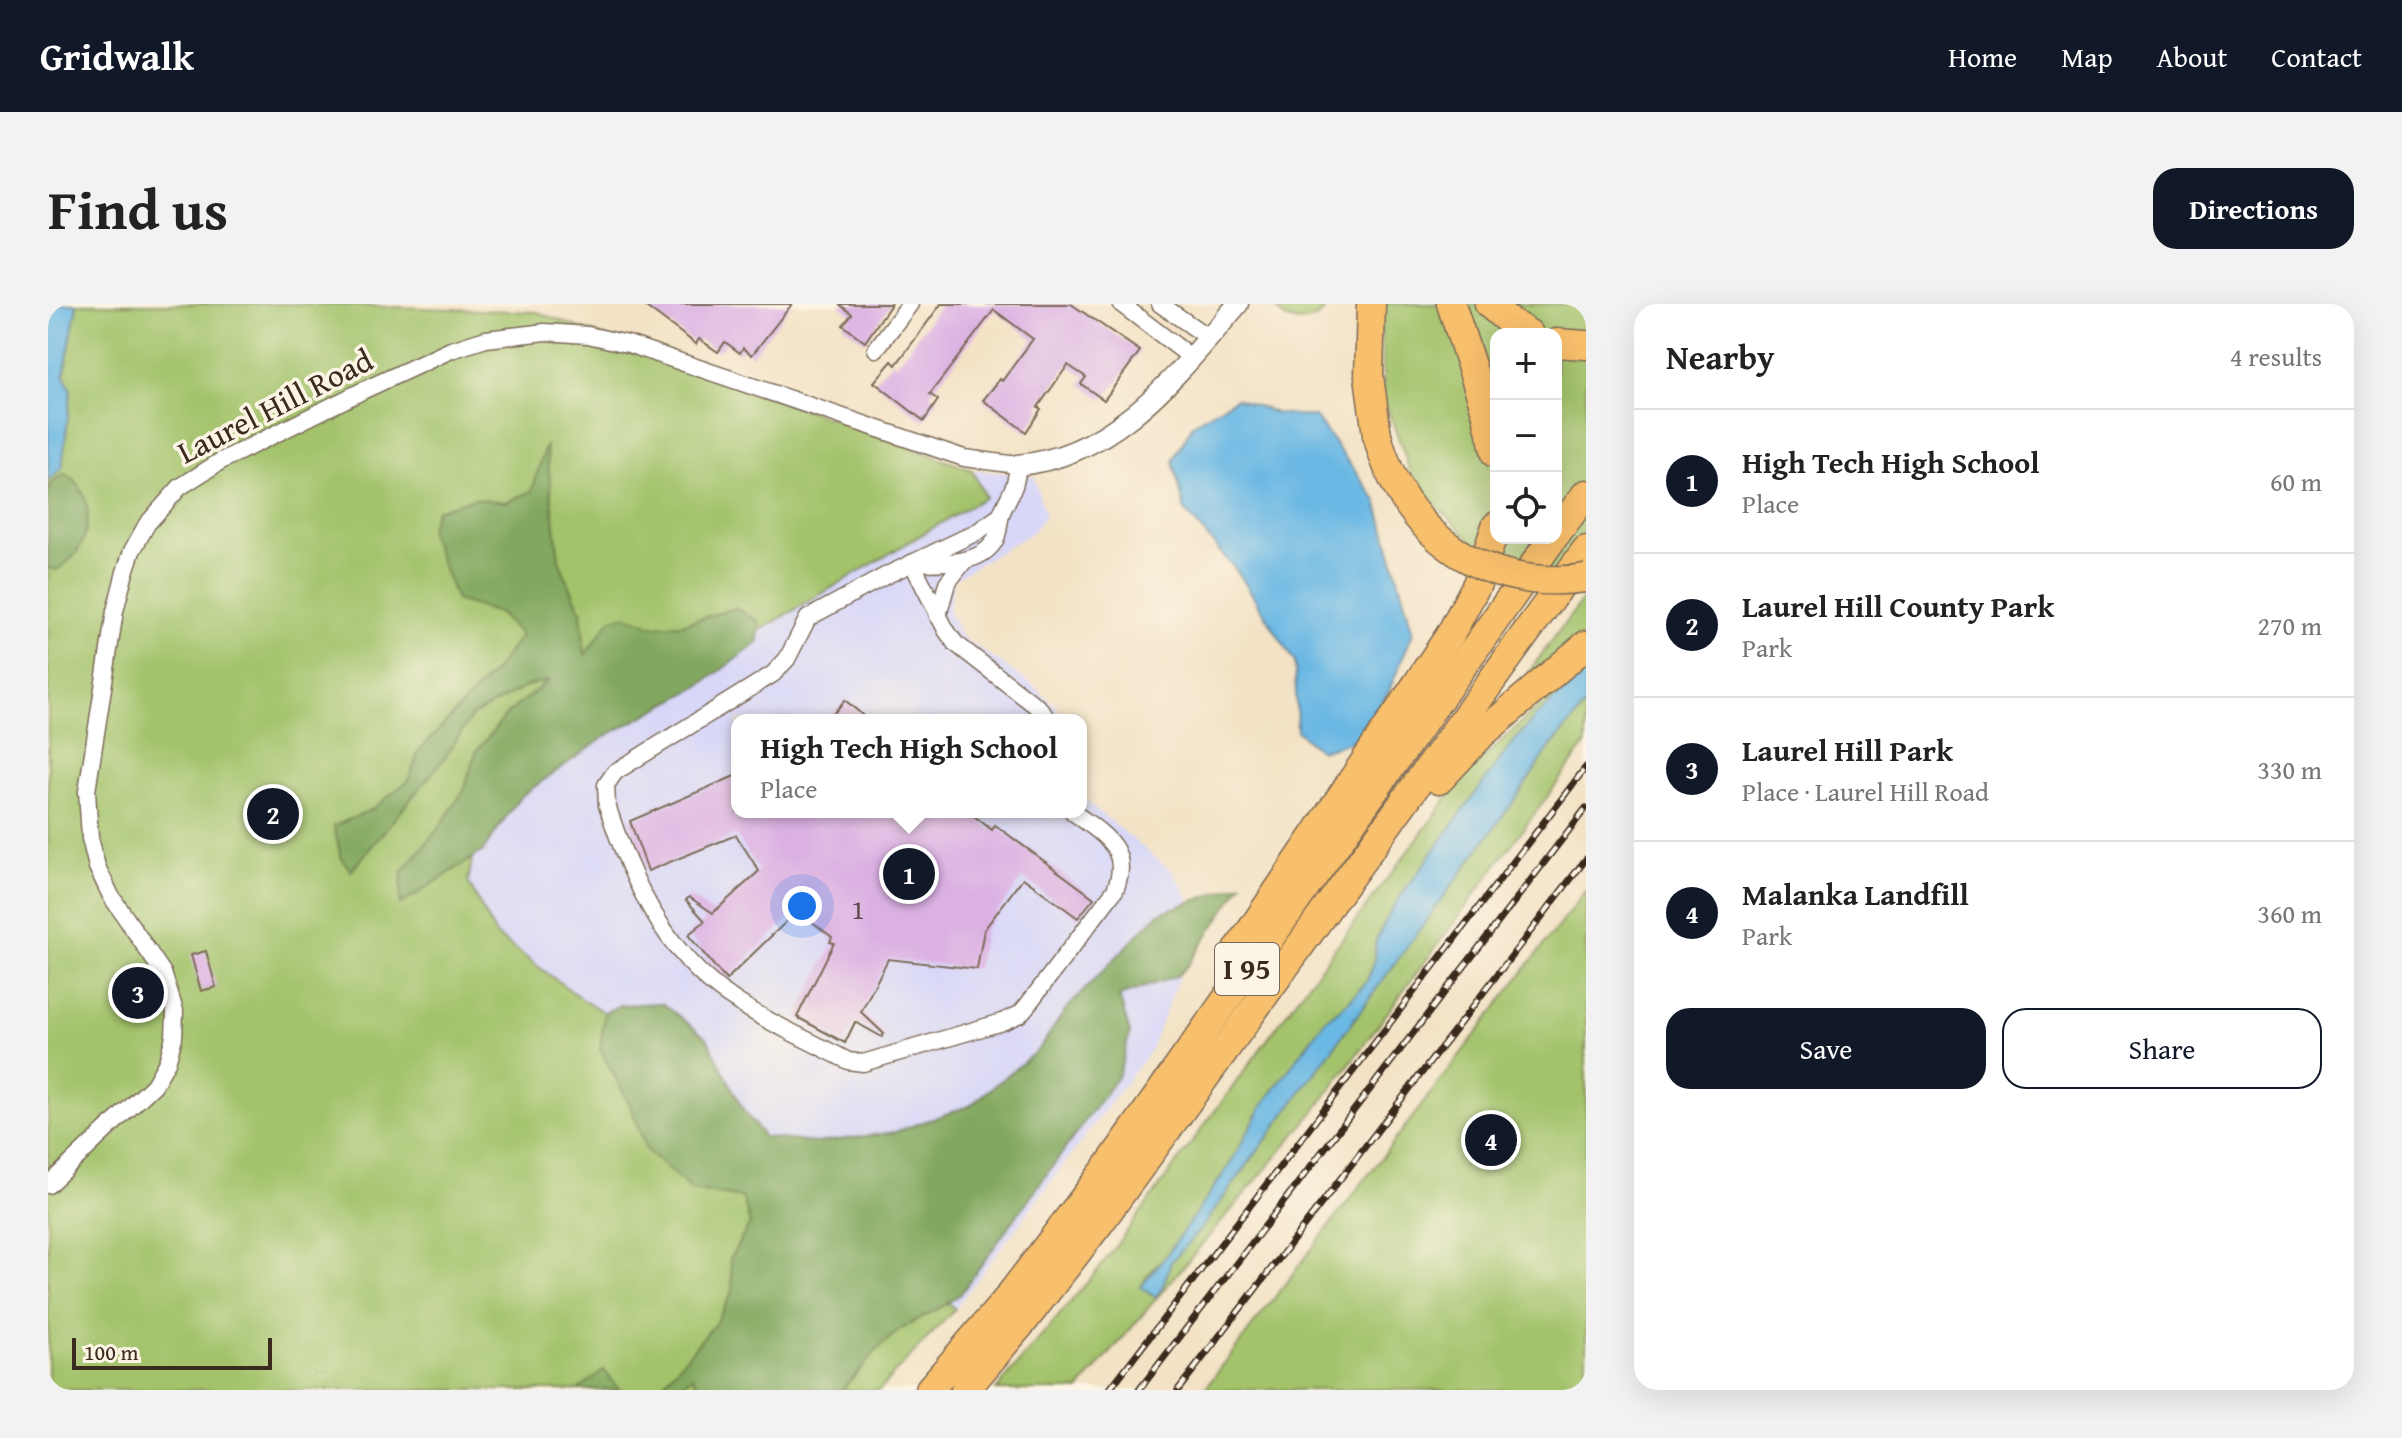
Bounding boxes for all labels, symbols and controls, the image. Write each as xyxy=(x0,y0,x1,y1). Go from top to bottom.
text: Gridwalk xyxy=(40,28,194,84)
text: Home xyxy=(1948,36,2017,77)
text: Map xyxy=(2061,36,2113,77)
text: About xyxy=(2157,36,2227,77)
text: Contact xyxy=(2271,36,2362,77)
text: Find us xyxy=(48,167,228,250)
button: Directions xyxy=(2153,168,2354,249)
map controls xyxy=(1490,328,1562,544)
button: + xyxy=(1490,328,1562,400)
text: Nearby xyxy=(1666,332,1775,381)
street label: Laurel Hill Road xyxy=(169,336,381,475)
text: 4 results xyxy=(2230,337,2322,376)
button: − xyxy=(1490,400,1562,472)
text: High Tech High School xyxy=(1742,440,2040,484)
text: 1 xyxy=(1685,462,1699,501)
text: 60 m xyxy=(2270,462,2322,501)
button: locate xyxy=(1490,472,1562,544)
text: Place xyxy=(1742,484,1799,523)
text: Laurel Hill County Park xyxy=(1742,584,2054,628)
text: 2 xyxy=(1685,606,1699,645)
text: 270 m xyxy=(2257,606,2322,645)
text: Park xyxy=(1742,628,1792,667)
popup xyxy=(731,714,1087,818)
text: High Tech High School xyxy=(760,725,1058,769)
text: Laurel Hill Park xyxy=(1742,728,1953,772)
text: 3 xyxy=(1685,750,1699,789)
text: 330 m xyxy=(2257,750,2322,789)
text: Place xyxy=(760,769,818,808)
text: Place · Laurel Hill Road xyxy=(1742,772,1989,811)
pin: 2 xyxy=(247,784,299,844)
pin: 1 xyxy=(883,844,935,904)
text: Malanka Landfill xyxy=(1742,872,1969,916)
your location xyxy=(782,886,822,926)
house number: 1 xyxy=(851,888,865,929)
text: 4 xyxy=(1685,894,1699,933)
text: 360 m xyxy=(2257,894,2322,933)
text: Park xyxy=(1742,916,1792,955)
road number: I 95 xyxy=(1215,943,1279,995)
pin: 3 xyxy=(112,963,164,1023)
button: Save xyxy=(1666,1008,1986,1089)
button: Share xyxy=(2002,1008,2322,1089)
pin: 4 xyxy=(1465,1110,1517,1170)
scale bar xyxy=(72,1334,272,1370)
text: 100 m xyxy=(84,1336,139,1368)

